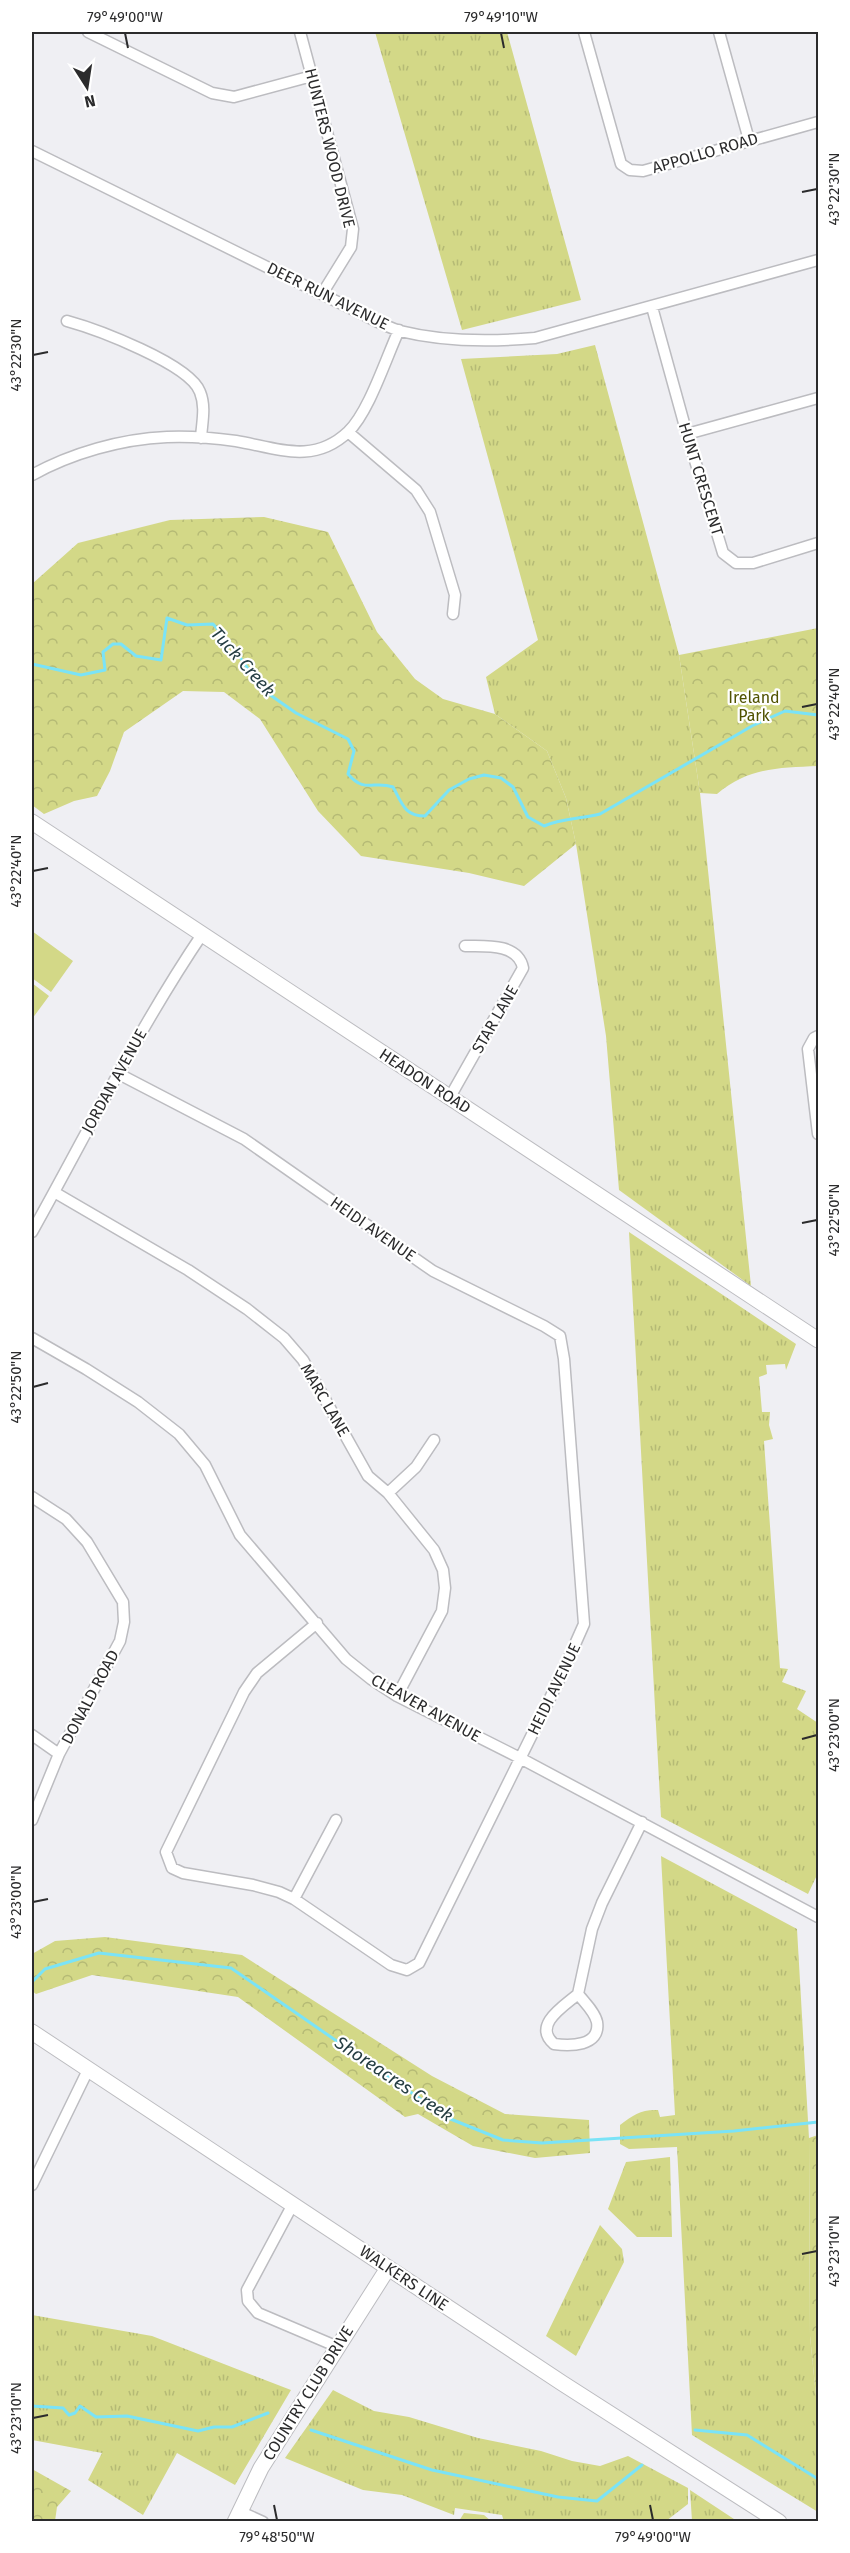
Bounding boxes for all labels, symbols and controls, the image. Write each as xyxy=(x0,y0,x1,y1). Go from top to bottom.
text: 79°49'00"W xyxy=(87,8,163,26)
text: 79°49'10"W xyxy=(464,8,539,26)
north arrow xyxy=(57,57,117,117)
street label: HUNTERS WOOD DRIVE xyxy=(301,66,359,230)
text: N xyxy=(83,91,97,112)
street label: APPOLLO ROAD xyxy=(650,129,760,177)
text: 43°22'30"N xyxy=(825,152,843,226)
street label: DEER RUN AVENUE xyxy=(264,258,392,334)
text: 43°22'30"N xyxy=(7,318,25,392)
street label: HUNT CRESCENT xyxy=(675,420,727,539)
water label: Tuck Creek xyxy=(206,623,280,702)
text: 43°22'40"N xyxy=(825,667,843,741)
park label: Ireland Park xyxy=(728,688,780,725)
text: 43°22'40"N xyxy=(7,834,25,908)
street label: STAR LANE xyxy=(468,982,522,1056)
street label: JORDAN AVENUE xyxy=(77,1025,151,1137)
street label: HEADON ROAD xyxy=(376,1044,474,1118)
text: 43°22'50"N xyxy=(825,1183,843,1257)
street label: HEIDI AVENUE xyxy=(327,1193,419,1265)
text: 43°22'50"N xyxy=(7,1350,25,1424)
street label: MARC LANE xyxy=(297,1360,353,1440)
street label: HEIDI AVENUE xyxy=(524,1640,584,1738)
street label: DONALD ROAD xyxy=(57,1647,123,1747)
street label: CLEAVER AVENUE xyxy=(368,1670,484,1746)
text: 43°23'00"N xyxy=(825,1698,843,1772)
text: 43°23'00"N xyxy=(7,1865,25,1939)
water label: Shoreacres Creek xyxy=(330,2031,457,2127)
text: 43°23'10"N xyxy=(825,2215,843,2287)
street label: WALKERS LINE xyxy=(356,2241,452,2315)
street label: COUNTRY CLUB DRIVE xyxy=(259,2322,357,2464)
text: 43°23'10"N xyxy=(7,2382,25,2454)
text: 79°48'50"W xyxy=(239,2528,315,2546)
text: 79°49'00"W xyxy=(615,2528,691,2546)

